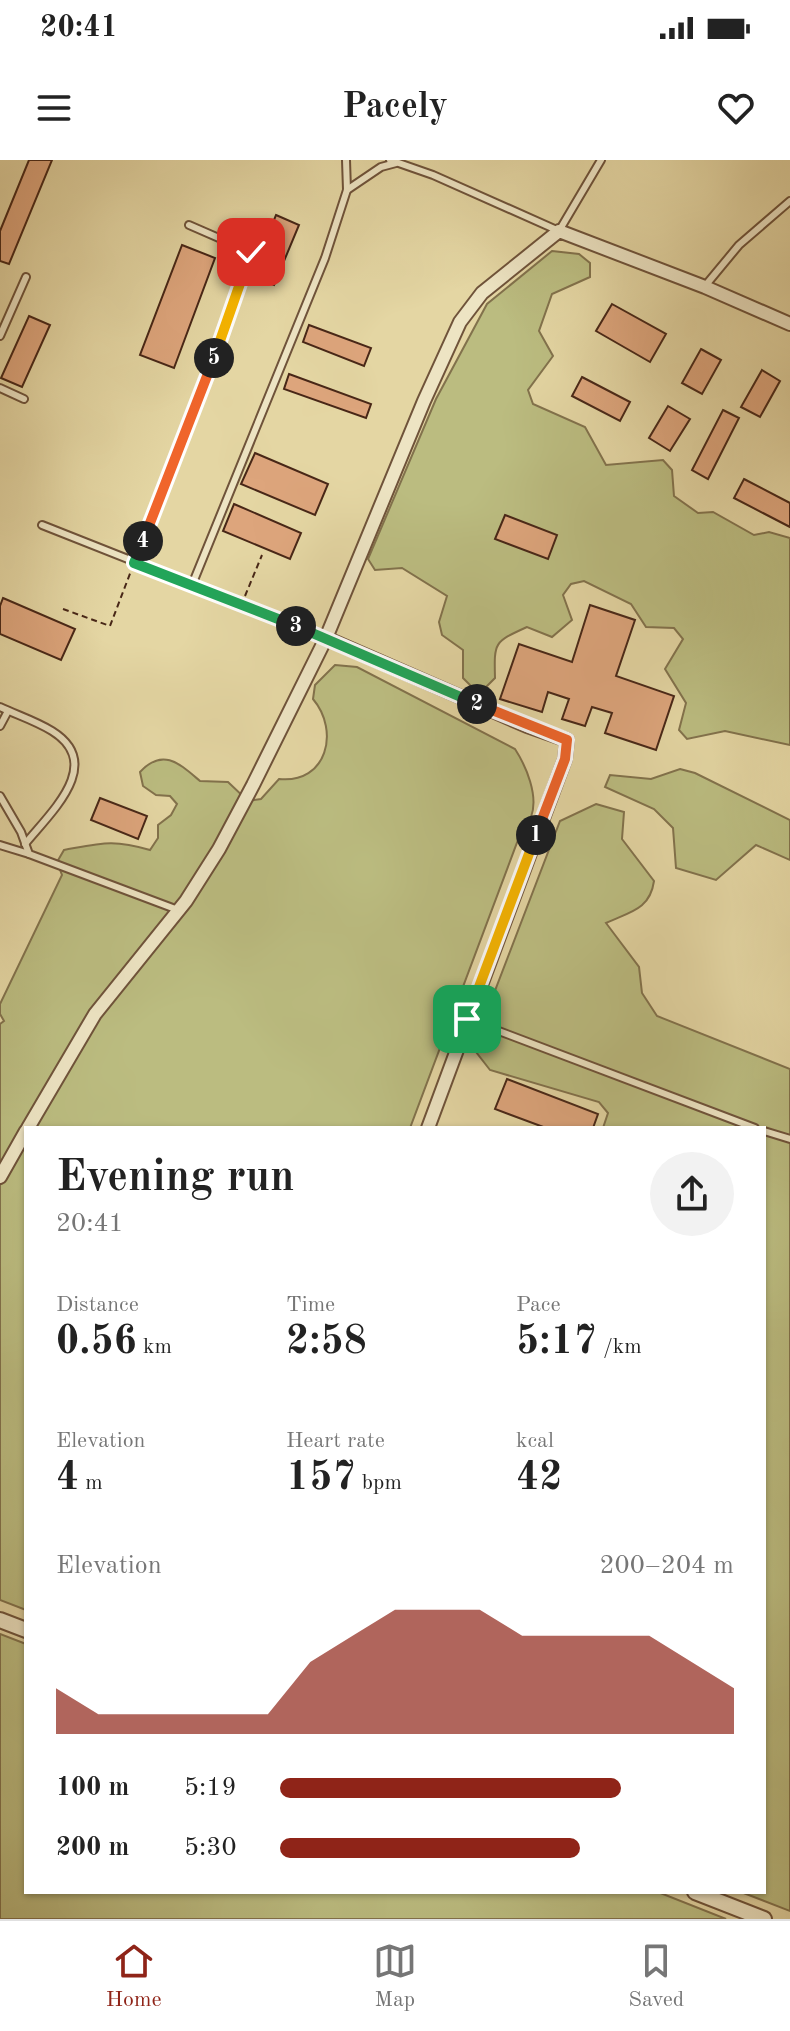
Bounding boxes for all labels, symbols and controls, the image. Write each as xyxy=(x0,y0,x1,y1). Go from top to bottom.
text: 20:41 xyxy=(40,13,118,43)
icon: menu xyxy=(32,86,76,130)
icon: heart xyxy=(714,86,758,130)
text: Pacely xyxy=(342,90,448,126)
pin xyxy=(217,218,285,286)
icon: check xyxy=(229,230,273,274)
pin: 5 xyxy=(194,338,234,378)
text: 5 xyxy=(208,347,220,369)
pin: 4 xyxy=(123,521,163,561)
text: 4 xyxy=(137,530,149,552)
pin: 3 xyxy=(276,606,316,646)
text: 3 xyxy=(290,615,302,637)
pin: 2 xyxy=(457,684,497,724)
text: 2 xyxy=(471,693,483,715)
pin: 1 xyxy=(516,815,556,855)
text: 1 xyxy=(530,824,542,846)
pin xyxy=(433,985,501,1053)
icon: arrive xyxy=(445,997,489,1041)
button: share xyxy=(650,1152,734,1236)
text: Evening run xyxy=(56,1156,294,1200)
text: 20:41 xyxy=(56,1211,124,1237)
text: Distance xyxy=(56,1294,139,1316)
text: Time xyxy=(286,1294,335,1316)
text: Pace xyxy=(516,1294,561,1316)
text: 0.56 xyxy=(56,1323,137,1363)
text: 2:58 xyxy=(286,1323,367,1363)
text: 5:17 xyxy=(516,1323,597,1363)
text: km xyxy=(137,1336,172,1358)
text: /km xyxy=(597,1336,642,1358)
text: Elevation xyxy=(56,1430,146,1452)
text: Heart rate xyxy=(286,1430,385,1452)
text: kcal xyxy=(516,1430,554,1452)
text: 4 xyxy=(56,1459,79,1499)
text: 157 xyxy=(286,1459,356,1499)
text: 42 xyxy=(516,1459,562,1499)
text: m xyxy=(79,1472,103,1494)
text: bpm xyxy=(356,1472,402,1494)
text: Elevation xyxy=(56,1553,162,1579)
text: 200–204 m xyxy=(599,1553,734,1579)
text: 100 m xyxy=(56,1775,129,1801)
text: 5:19 xyxy=(184,1775,237,1801)
text: 200 m xyxy=(56,1835,129,1861)
text: 5:30 xyxy=(184,1835,237,1861)
tab: Home xyxy=(106,1939,162,2014)
tab: Map xyxy=(373,1939,417,2014)
tab: Saved xyxy=(628,1939,684,2014)

